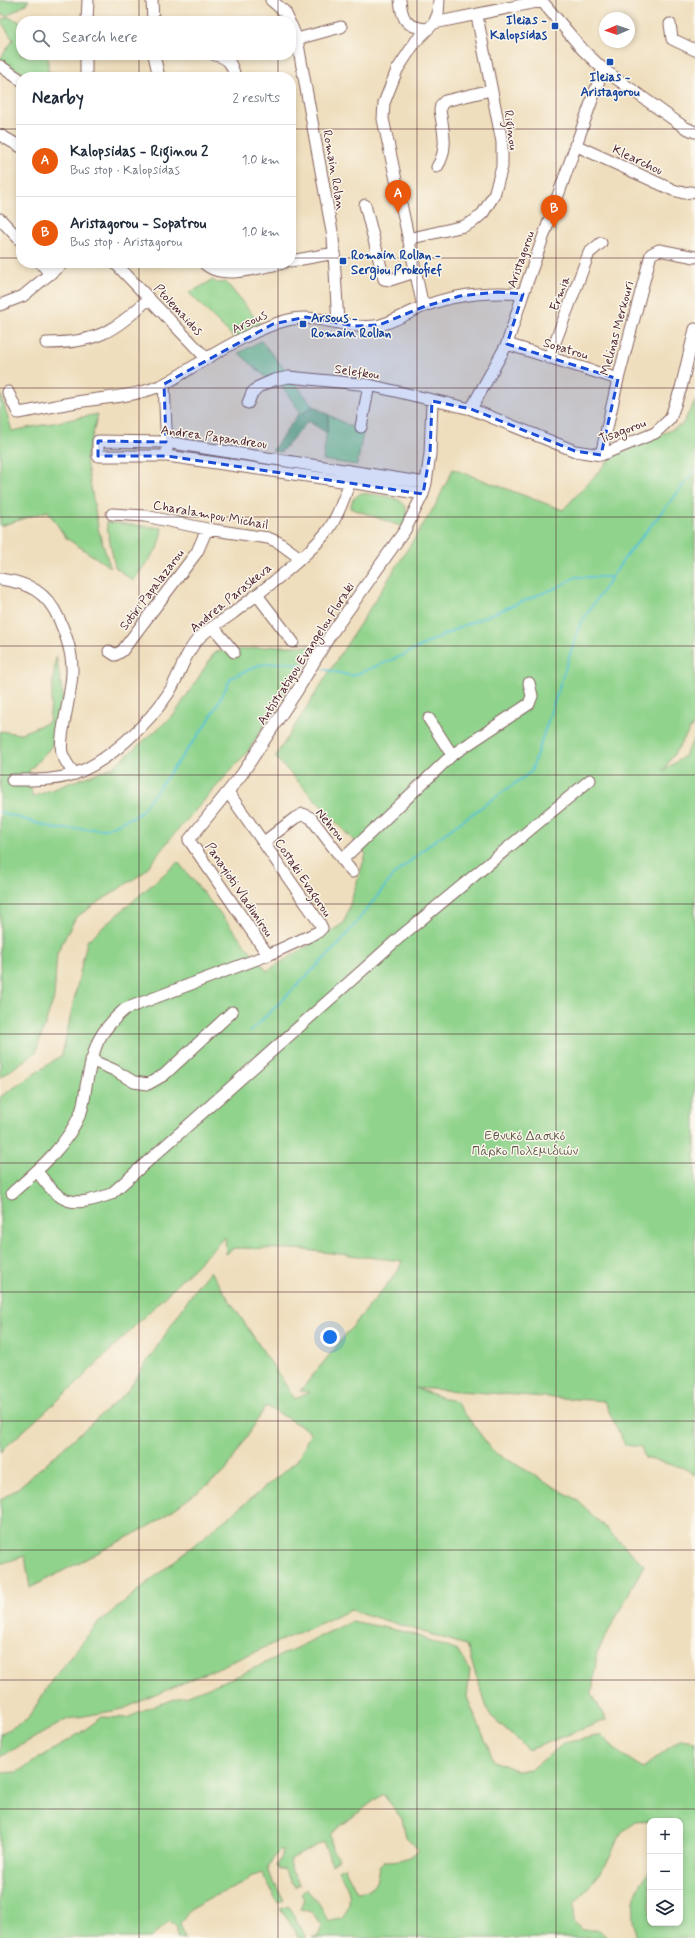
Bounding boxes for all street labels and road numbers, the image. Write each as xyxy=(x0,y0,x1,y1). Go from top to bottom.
street label: Riginou xyxy=(497,109,522,152)
street label: Romain Rolan xyxy=(318,129,349,212)
street label: Klearchou xyxy=(609,141,666,180)
street label: Aristagorou xyxy=(504,229,539,290)
street label: Ermia xyxy=(546,273,575,314)
street label: Melinas Merkouri xyxy=(597,279,638,378)
street label: Ptolemaidos xyxy=(150,281,206,339)
street label: Arsous xyxy=(229,306,270,338)
street label: Sopatrou xyxy=(541,335,590,364)
street label: Selefkou xyxy=(333,361,380,384)
street label: Tisagorou xyxy=(597,415,649,449)
street label: Andrea Papandreou xyxy=(160,422,269,453)
street label: Charalampou Michail xyxy=(152,497,270,534)
street label: Sotiri Papalazarou xyxy=(116,546,188,634)
street label: Andrea Paraskeva xyxy=(186,560,276,637)
street label: Antistratigou Evangelou Floraki xyxy=(254,579,360,729)
street label: Nehrou xyxy=(311,805,349,845)
street label: Costaki Evagorou xyxy=(269,835,335,922)
street label: Panayioti Vladimirou xyxy=(201,839,277,941)

